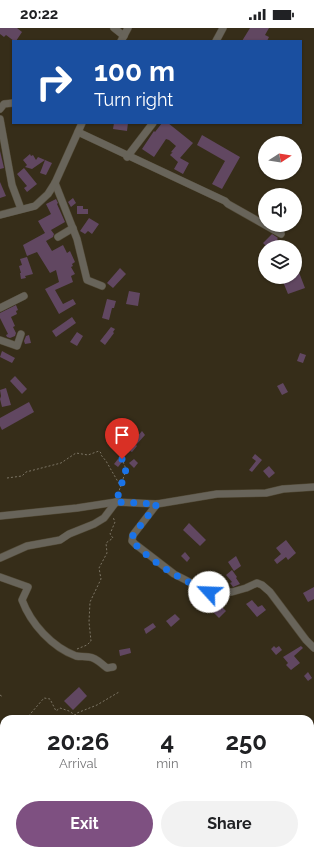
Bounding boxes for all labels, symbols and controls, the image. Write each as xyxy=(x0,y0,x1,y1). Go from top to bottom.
text: 20:22 xyxy=(20,5,58,23)
text: 100 m xyxy=(94,55,175,88)
icon: right xyxy=(28,56,80,108)
text: Turn right xyxy=(94,89,173,110)
north arrow xyxy=(258,136,302,180)
map controls xyxy=(258,136,302,284)
button: sound xyxy=(258,188,302,232)
button: layers xyxy=(258,240,302,284)
pin xyxy=(105,418,139,459)
icon: arrive xyxy=(111,424,133,446)
position arrow xyxy=(188,571,230,613)
text: 20:26 xyxy=(47,727,109,756)
text: 4 xyxy=(160,727,174,756)
text: 250 xyxy=(225,727,267,756)
text: Arrival xyxy=(59,756,97,771)
text: min xyxy=(156,756,179,771)
text: m xyxy=(240,756,252,771)
button: Exit xyxy=(16,801,153,847)
button: Share xyxy=(161,801,298,847)

